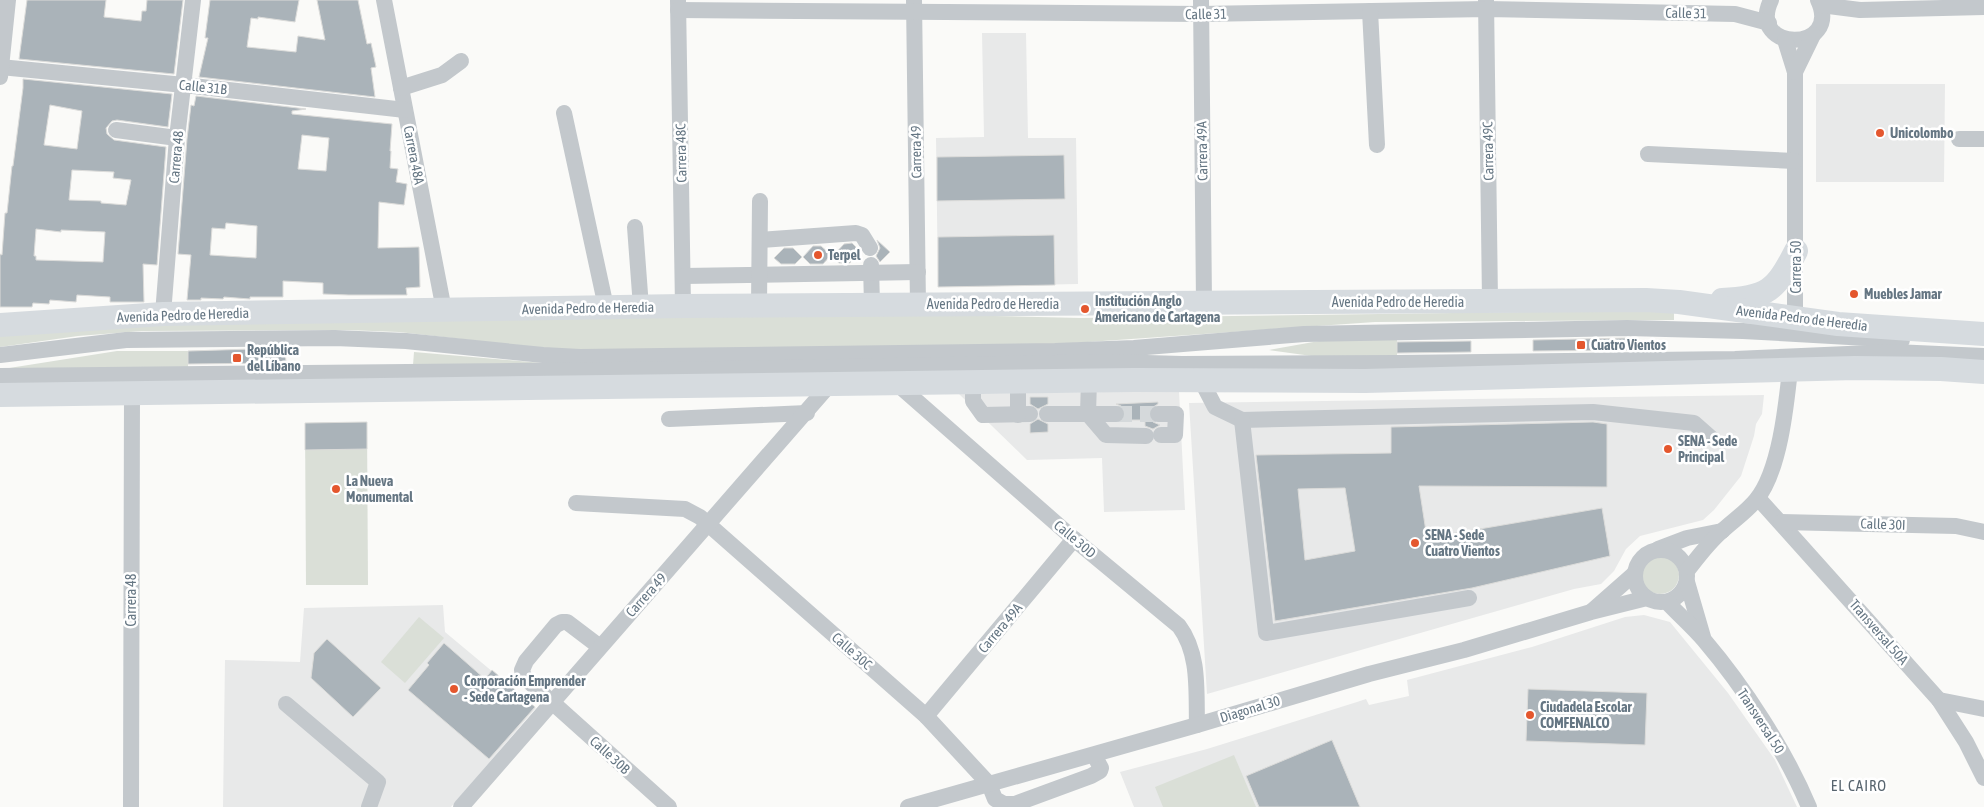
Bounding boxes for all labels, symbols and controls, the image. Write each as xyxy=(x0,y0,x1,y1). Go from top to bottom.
street label: Calle 31 xyxy=(1665,5,1707,21)
street label: Calle 31 xyxy=(1185,6,1227,22)
street label: Calle 31B xyxy=(178,77,228,98)
street label: Carrera 49A xyxy=(1193,121,1211,181)
street label: Carrera 49C xyxy=(1479,121,1497,181)
street label: Carrera 48C xyxy=(672,123,690,183)
street label: Carrera 48A xyxy=(400,124,428,186)
street label: Carrera 49 xyxy=(908,125,924,179)
place label: Unicolombo xyxy=(1890,125,1954,141)
marker: Unicolombo xyxy=(1874,127,1886,139)
street label: Carrera 48 xyxy=(166,130,186,184)
street label: Carrera 50 xyxy=(1788,240,1804,293)
place label: Terpel xyxy=(828,247,861,263)
marker: Terpel xyxy=(812,249,824,261)
place label: Muebles Jamar xyxy=(1864,286,1942,302)
marker: Muebles Jamar xyxy=(1848,288,1860,300)
place label: Institución Anglo Americano de Cartagena xyxy=(1094,293,1221,325)
street label: Avenida Pedro de Heredia xyxy=(1332,294,1464,310)
street label: Avenida Pedro de Heredia xyxy=(927,296,1059,312)
street label: Avenida Pedro de Heredia xyxy=(522,299,654,317)
street label: Avenida Pedro de Heredia xyxy=(1735,302,1869,334)
marker: Institución Anglo Americano de Cartagena xyxy=(1079,303,1091,315)
street label: Avenida Pedro de Heredia xyxy=(117,305,249,325)
place label: Cuatro Vientos xyxy=(1591,337,1666,353)
marker: Cuatro Vientos xyxy=(1575,339,1587,351)
place label: República del Líbano xyxy=(247,342,301,374)
marker: República del Líbano xyxy=(231,352,243,364)
place label: SENA - Sede Principal xyxy=(1678,433,1737,465)
marker: SENA - Sede Principal xyxy=(1662,443,1674,455)
place label: La Nueva Monumental xyxy=(346,473,413,505)
marker: La Nueva Monumental xyxy=(330,483,342,495)
street label: Calle 30I xyxy=(1860,515,1906,533)
street label: Calle 30D xyxy=(1051,517,1099,561)
place label: SENA - Sede Cuatro Vientos xyxy=(1425,527,1500,559)
marker: SENA - Sede Cuatro Vientos xyxy=(1409,537,1421,549)
street label: Carrera 49 xyxy=(622,570,670,620)
street label: Carrera 48 xyxy=(123,573,139,626)
street label: Transversal 50A xyxy=(1847,596,1912,668)
street label: Carrera 49A xyxy=(975,600,1025,656)
street label: Calle 30C xyxy=(829,629,876,673)
place label: Corporación Emprender - Sede Cartagena xyxy=(464,673,586,705)
marker: Corporación Emprender - Sede Cartagena xyxy=(448,683,460,695)
street label: Transversal 50 xyxy=(1734,686,1788,757)
street label: Diagonal 30 xyxy=(1218,692,1282,726)
place label: Ciudadela Escolar COMFENALCO xyxy=(1540,699,1632,731)
marker: Ciudadela Escolar COMFENALCO xyxy=(1524,709,1536,721)
street label: Calle 30B xyxy=(587,733,634,777)
district label: EL CAIRO xyxy=(1831,777,1887,794)

